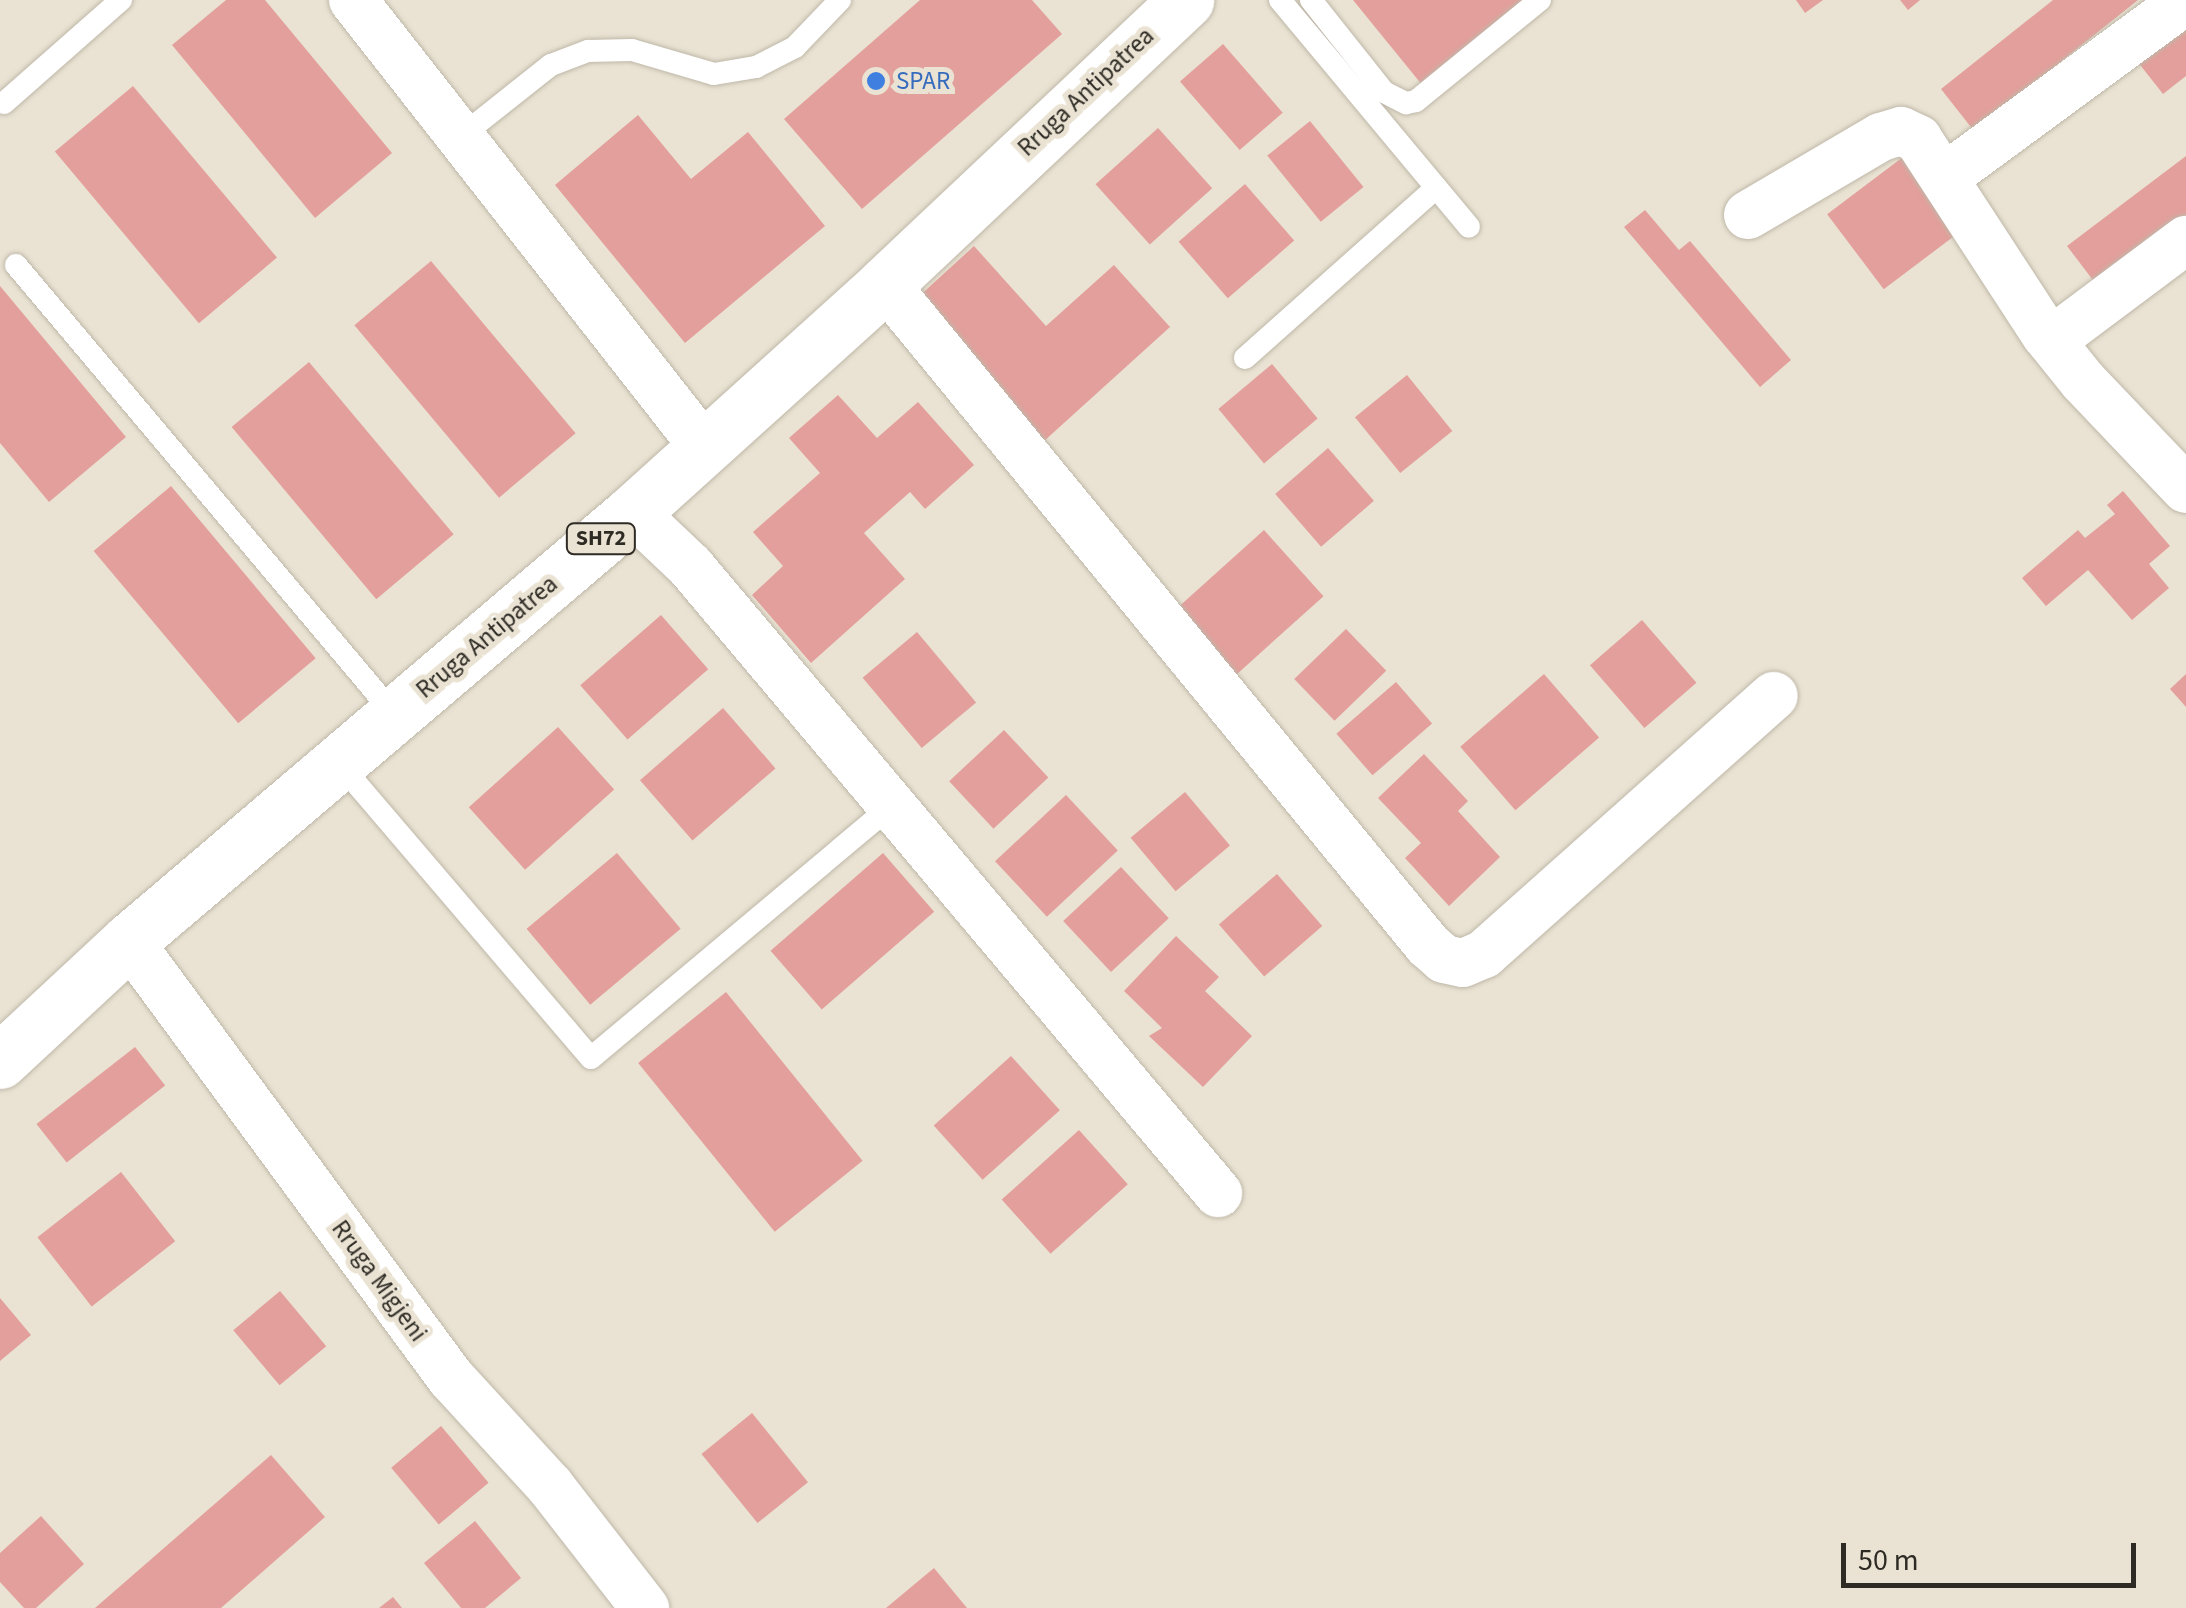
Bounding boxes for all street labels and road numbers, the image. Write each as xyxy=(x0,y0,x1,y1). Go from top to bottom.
street label: Rruga Antipatrea xyxy=(1012,21,1160,163)
road number: SH72 xyxy=(564,522,638,556)
street label: Rruga Antipatrea xyxy=(410,569,564,705)
street label: Rruga Migjeni xyxy=(325,1215,433,1347)

